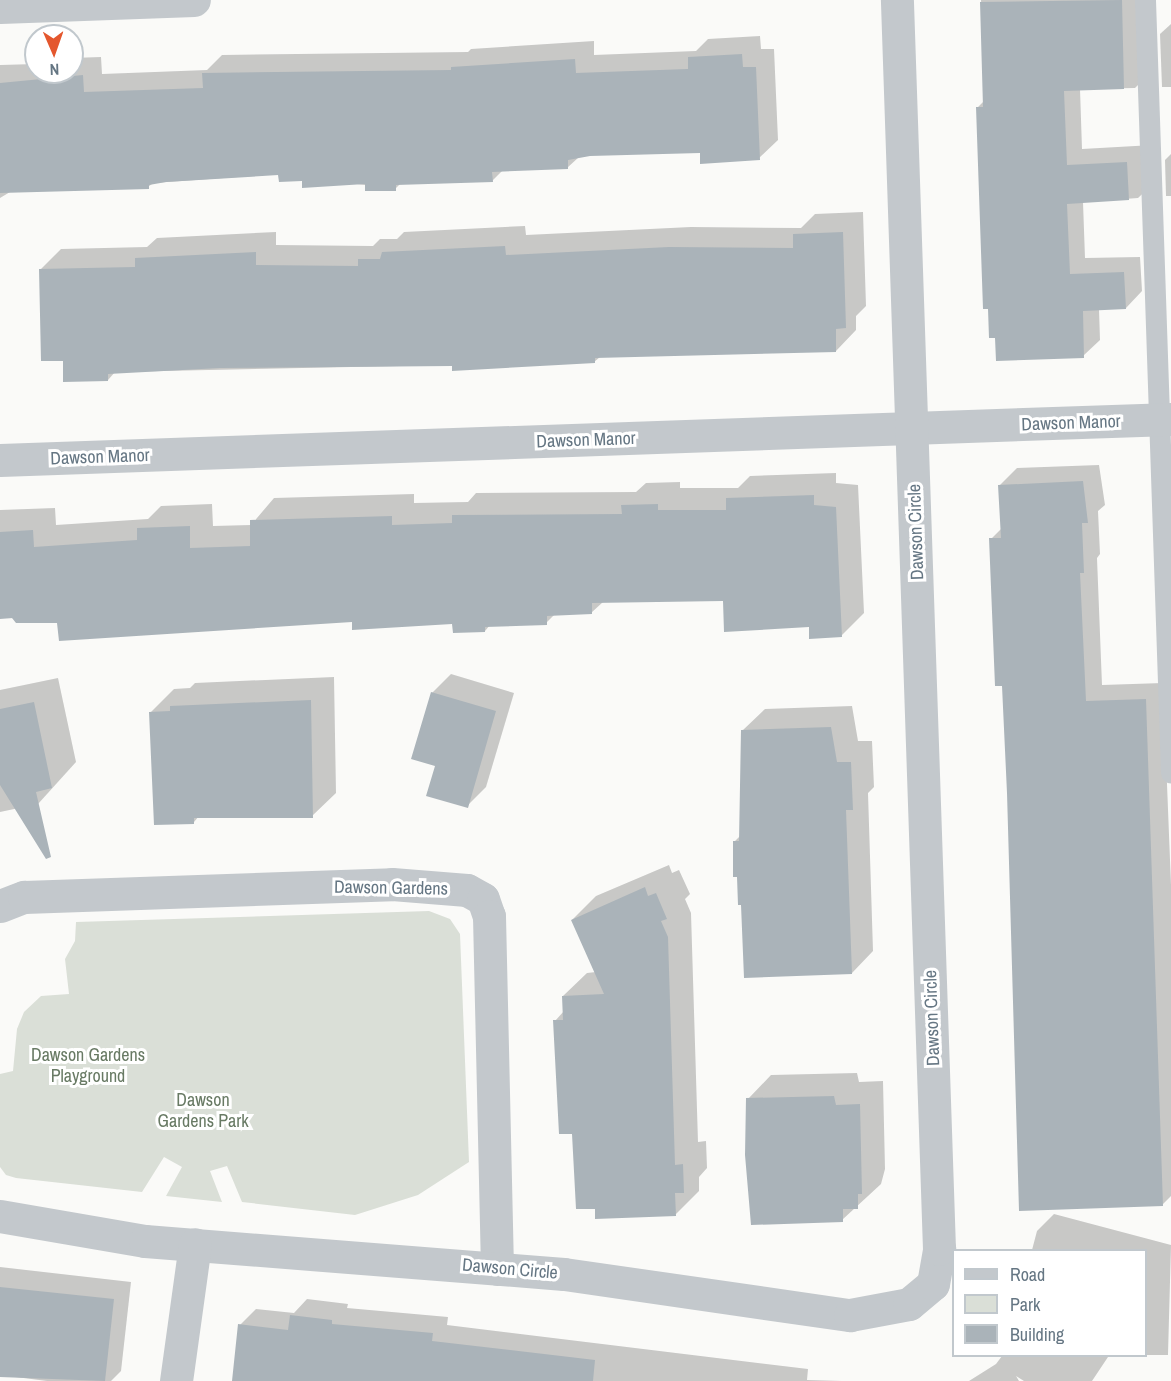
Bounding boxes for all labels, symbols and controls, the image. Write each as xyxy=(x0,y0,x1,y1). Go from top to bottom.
north arrow xyxy=(24,24,84,84)
text: N xyxy=(49,59,60,81)
street label: Dawson Manor xyxy=(1021,410,1121,436)
street label: Dawson Manor xyxy=(536,427,636,453)
street label: Dawson Manor xyxy=(50,444,150,470)
street label: Dawson Circle xyxy=(904,484,928,580)
street label: Dawson Gardens xyxy=(334,876,448,900)
street label: Dawson Circle xyxy=(920,970,944,1066)
park label: Dawson Gardens Playground xyxy=(31,1045,145,1088)
park label: Dawson Gardens Park xyxy=(157,1090,249,1132)
legend xyxy=(952,1249,1147,1357)
street label: Dawson Circle xyxy=(461,1254,559,1284)
text: Road xyxy=(1010,1262,1045,1287)
text: Park xyxy=(1010,1292,1040,1317)
text: Building xyxy=(1010,1322,1064,1347)

